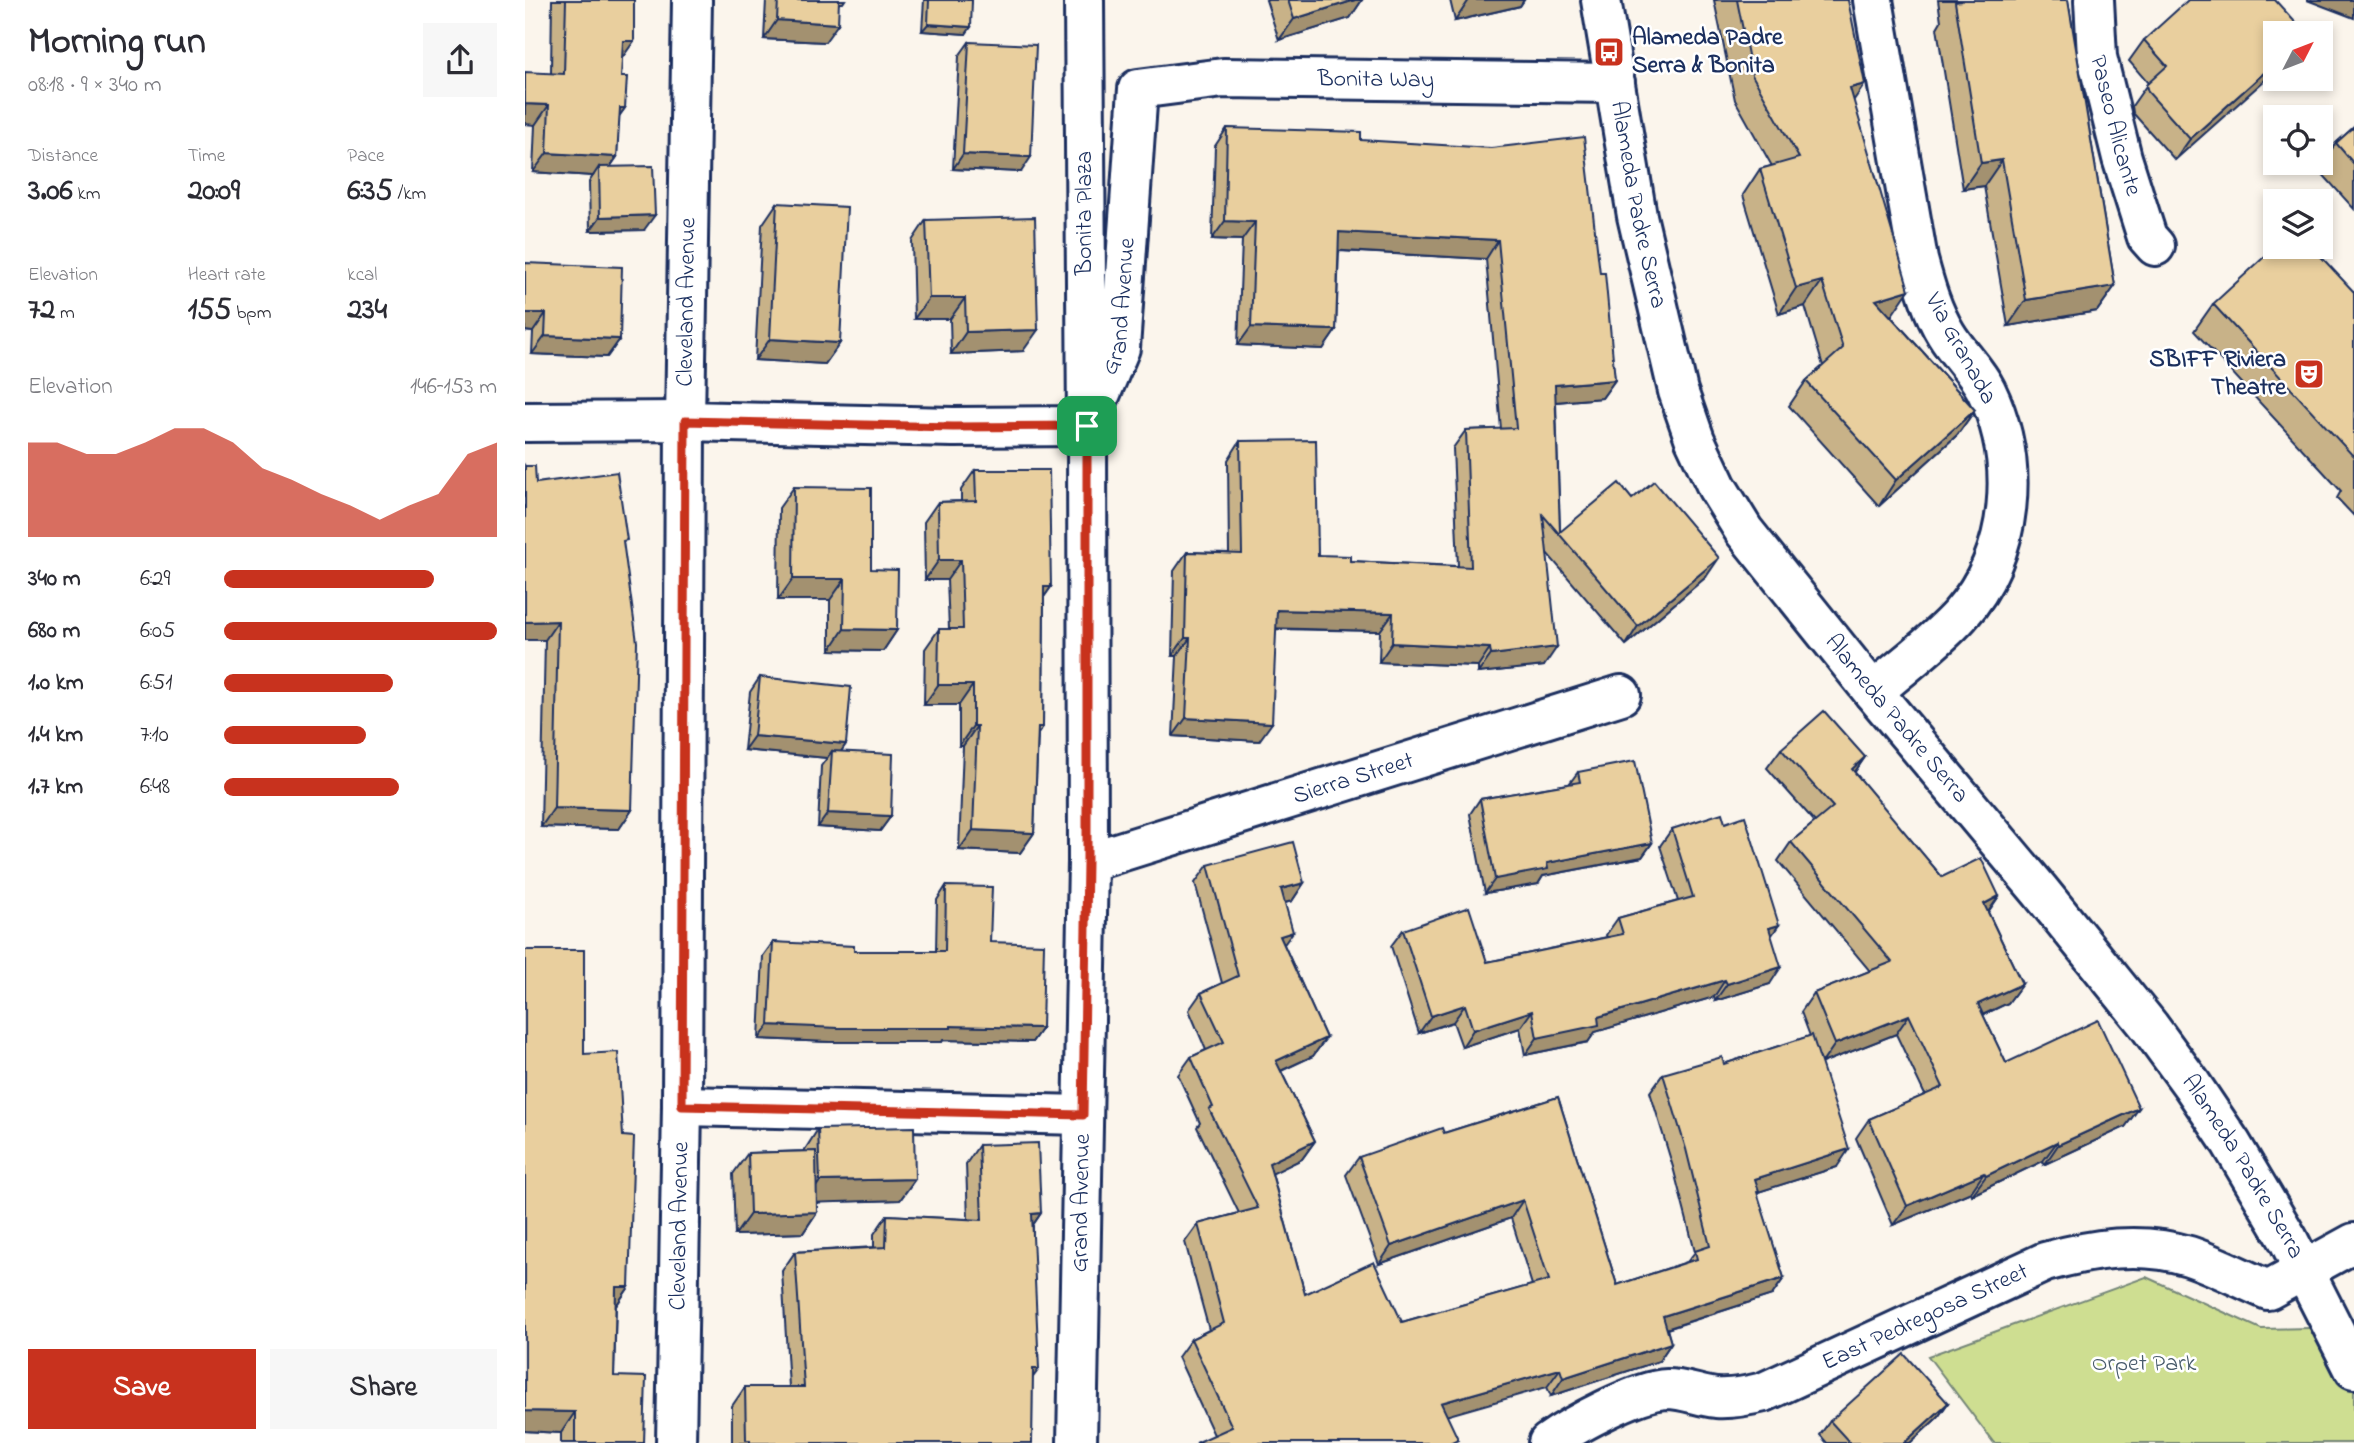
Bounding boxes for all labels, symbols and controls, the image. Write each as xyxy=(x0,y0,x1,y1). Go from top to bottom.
text: Morning run xyxy=(28,15,206,71)
place label: Alameda Padre Serra & Bonita xyxy=(1632,21,1784,84)
north arrow xyxy=(2263,21,2333,91)
map controls xyxy=(2263,21,2333,259)
button: share xyxy=(423,23,497,97)
bus stop icon: Alameda Padre Serra & Bonita xyxy=(1592,35,1626,69)
street label: Paseo Alicante xyxy=(2080,52,2151,201)
street label: Bonita Way xyxy=(1316,62,1434,99)
text: 08:18 · 9 × 340 m xyxy=(28,69,162,102)
street label: Alameda Padre Serra xyxy=(1601,98,1676,312)
button: locate xyxy=(2263,105,2333,175)
text: Distance xyxy=(28,143,98,170)
text: Time xyxy=(188,143,225,170)
text: Pace xyxy=(347,143,384,170)
street label: Bonita Plaza xyxy=(1068,151,1103,276)
text: 3.06 xyxy=(28,170,73,214)
text: 20:09 xyxy=(188,170,240,214)
text: 6:35 xyxy=(347,170,393,214)
text: km xyxy=(73,181,101,208)
text: /km xyxy=(393,181,426,208)
button: layers xyxy=(2263,189,2333,259)
street label: Cleveland Avenue xyxy=(668,217,706,387)
street label: Grand Avenue xyxy=(1093,236,1145,381)
text: Elevation xyxy=(28,262,98,289)
text: Heart rate xyxy=(188,262,266,289)
text: kcal xyxy=(347,262,378,289)
street label: Via Granada xyxy=(1915,286,2005,411)
text: 72 xyxy=(28,289,55,333)
text: 155 xyxy=(188,289,232,333)
text: 234 xyxy=(347,289,387,333)
text: m xyxy=(55,300,75,327)
text: bpm xyxy=(232,300,271,327)
place label: SBIFF Riviera Theatre xyxy=(2149,343,2287,406)
theatre icon: SBIFF Riviera Theatre xyxy=(2292,357,2326,391)
text: Elevation xyxy=(28,371,113,404)
text: 146–153 m xyxy=(410,371,497,404)
pin xyxy=(1057,396,1117,456)
icon: arrive xyxy=(1068,407,1106,445)
text: 340 m xyxy=(28,563,81,596)
text: 6:29 xyxy=(140,563,170,596)
text: 680 m xyxy=(28,615,80,648)
text: 6:05 xyxy=(140,615,175,648)
street label: Alameda Padre Serra xyxy=(1816,627,1977,811)
text: 1.0 km xyxy=(28,667,84,700)
text: 6:51 xyxy=(140,667,173,700)
text: 1.4 km xyxy=(28,719,83,752)
text: 7:10 xyxy=(140,719,169,752)
street label: Sierra Street xyxy=(1288,744,1418,814)
text: 1.7 km xyxy=(28,771,83,804)
text: 6:48 xyxy=(140,771,170,804)
street label: Alameda Padre Serra xyxy=(2172,1067,2313,1265)
street label: Grand Avenue xyxy=(1063,1133,1100,1273)
street label: Cleveland Avenue xyxy=(661,1141,699,1311)
street label: East Pedregosa Street xyxy=(1816,1254,2034,1380)
park label: Orpet Park xyxy=(2092,1347,2197,1382)
button: Save xyxy=(28,1349,256,1429)
button: Share xyxy=(270,1349,497,1429)

